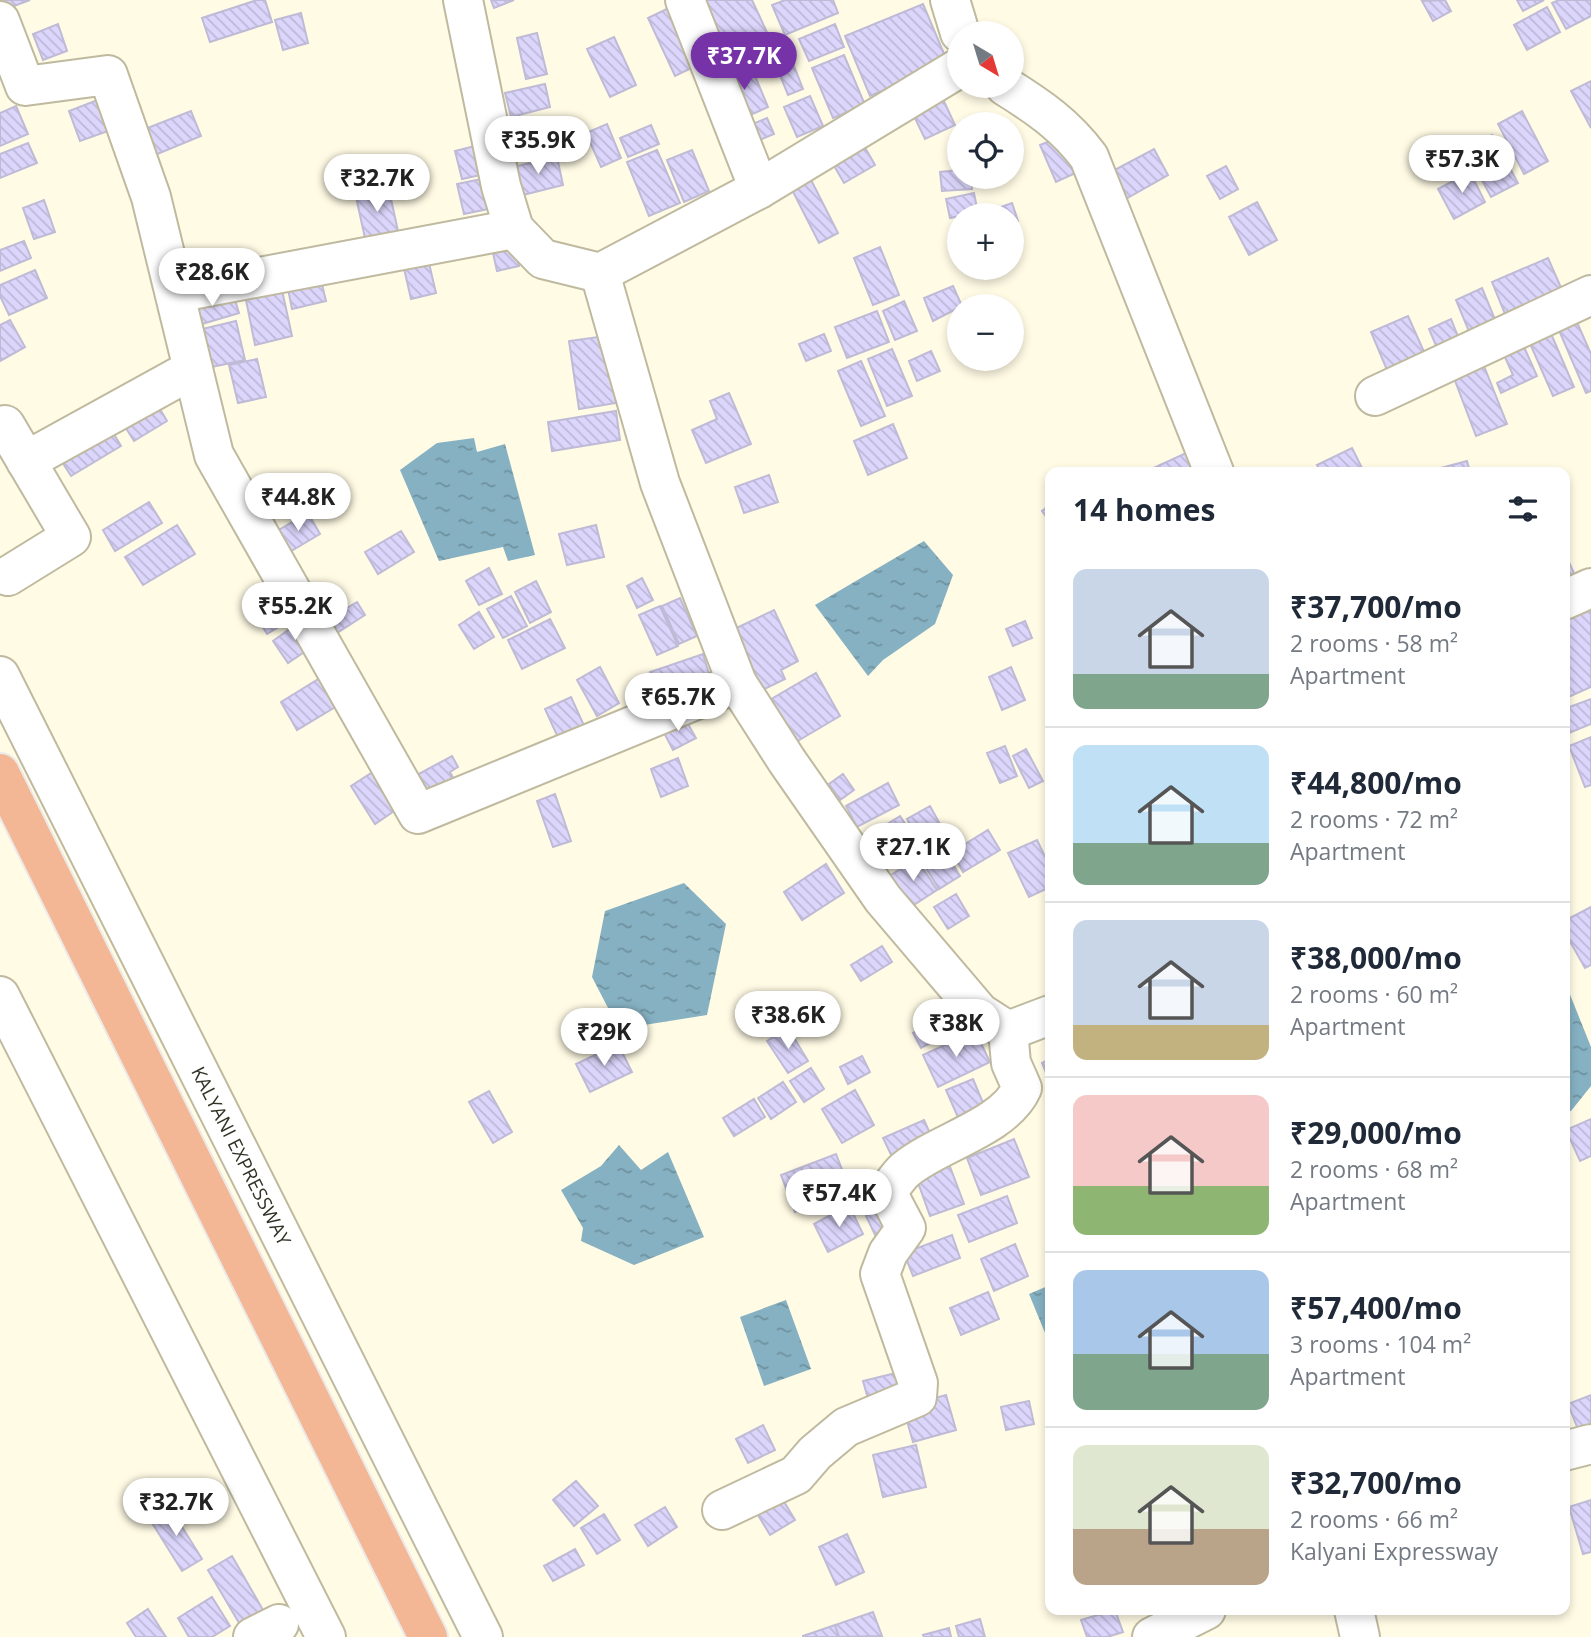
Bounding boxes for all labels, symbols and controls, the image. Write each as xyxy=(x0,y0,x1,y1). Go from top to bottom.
north arrow xyxy=(947,21,1024,98)
map controls xyxy=(947,21,1024,371)
pin: ₹37.7K xyxy=(687,32,801,92)
text: ₹37.7K xyxy=(707,39,781,71)
button: locate xyxy=(947,112,1024,189)
pin: ₹35.9K xyxy=(481,116,595,176)
text: ₹35.9K xyxy=(501,123,575,155)
pin: ₹57.3K xyxy=(1405,136,1519,195)
text: ₹57.3K xyxy=(1425,142,1499,174)
pin: ₹32.7K xyxy=(320,154,434,214)
text: ₹32.7K xyxy=(340,161,414,193)
button: + xyxy=(947,203,1024,280)
pin: ₹28.6K xyxy=(155,248,269,308)
text: ₹28.6K xyxy=(175,255,249,287)
button: − xyxy=(947,294,1024,371)
pin: ₹44.8K xyxy=(241,474,355,533)
text: ₹44.8K xyxy=(261,480,335,512)
text: 14 homes xyxy=(1073,489,1216,530)
icon: filters xyxy=(1504,490,1542,528)
pin: ₹55.2K xyxy=(238,582,352,642)
text: ₹37,700/mo xyxy=(1290,586,1462,627)
text: ₹55.2K xyxy=(258,589,332,621)
icon: home xyxy=(1129,597,1213,681)
text: 2 rooms · 58 m² xyxy=(1290,627,1458,659)
text: Apartment xyxy=(1290,659,1406,691)
pin: ₹65.7K xyxy=(621,674,735,733)
text: ₹65.7K xyxy=(641,680,715,712)
text: ₹44,800/mo xyxy=(1290,762,1462,803)
icon: home xyxy=(1129,773,1213,857)
text: 2 rooms · 72 m² xyxy=(1290,803,1458,835)
pin: ₹27.1K xyxy=(856,824,970,883)
text: ₹27.1K xyxy=(876,830,950,862)
text: Apartment xyxy=(1290,835,1406,867)
text: ₹38,000/mo xyxy=(1290,937,1462,978)
icon: home xyxy=(1129,948,1213,1032)
text: 2 rooms · 60 m² xyxy=(1290,978,1458,1010)
pin: ₹38.6K xyxy=(731,992,845,1051)
text: ₹38.6K xyxy=(751,998,825,1030)
pin: ₹38K xyxy=(915,1000,997,1059)
text: ₹38K xyxy=(929,1006,983,1038)
pin: ₹29K xyxy=(563,1009,645,1068)
text: Apartment xyxy=(1290,1010,1406,1042)
text: ₹29K xyxy=(577,1015,631,1047)
street label: KALYANI EXPRESSWAY xyxy=(185,1062,297,1250)
text: ₹29,000/mo xyxy=(1290,1112,1462,1153)
icon: home xyxy=(1129,1123,1213,1207)
text: 2 rooms · 68 m² xyxy=(1290,1153,1458,1185)
pin: ₹57.4K xyxy=(782,1170,896,1229)
text: ₹57.4K xyxy=(802,1176,876,1208)
text: Apartment xyxy=(1290,1185,1406,1217)
text: ₹57,400/mo xyxy=(1290,1287,1462,1328)
icon: home xyxy=(1129,1298,1213,1382)
text: 3 rooms · 104 m² xyxy=(1290,1328,1471,1360)
text: Apartment xyxy=(1290,1360,1406,1392)
text: ₹32,700/mo xyxy=(1290,1462,1462,1503)
icon: home xyxy=(1129,1473,1213,1557)
pin: ₹32.7K xyxy=(119,1478,233,1538)
text: ₹32.7K xyxy=(139,1485,213,1517)
text: 2 rooms · 66 m² xyxy=(1290,1503,1458,1535)
text: Kalyani Expressway xyxy=(1290,1535,1498,1567)

